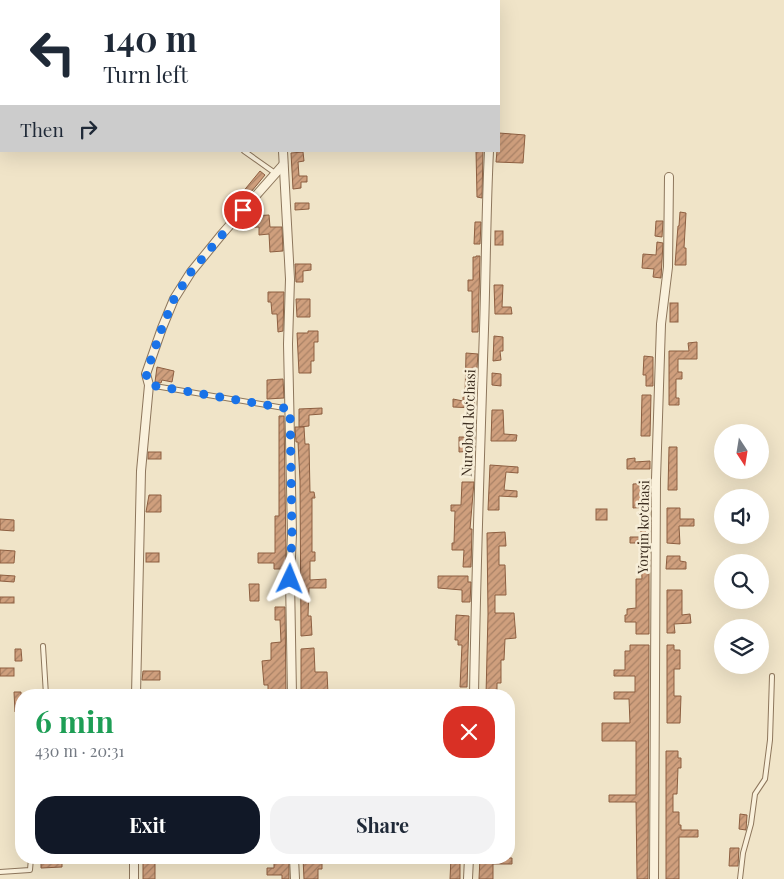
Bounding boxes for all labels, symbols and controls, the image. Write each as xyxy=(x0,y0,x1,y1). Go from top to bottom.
text: 140 m xyxy=(103,14,197,61)
icon: left xyxy=(20,20,85,85)
text: Turn left xyxy=(103,59,188,89)
icon: right xyxy=(74,115,102,143)
text: Then xyxy=(20,116,64,142)
pin xyxy=(222,189,264,231)
icon: arrive xyxy=(229,196,257,224)
street label: Nurobod koʻchasi xyxy=(457,369,479,477)
north arrow xyxy=(714,424,769,479)
map controls xyxy=(714,424,769,674)
street label: Yorqin koʻchasi xyxy=(633,480,653,575)
button: sound xyxy=(714,489,769,544)
position arrow xyxy=(263,552,315,604)
button: search xyxy=(714,554,769,609)
button: layers xyxy=(714,619,769,674)
text: 6 min xyxy=(35,701,114,741)
button: close xyxy=(443,706,495,758)
text: 430 m · 20:31 xyxy=(35,740,124,761)
button: Exit xyxy=(35,796,260,854)
button: Share xyxy=(270,796,495,854)

